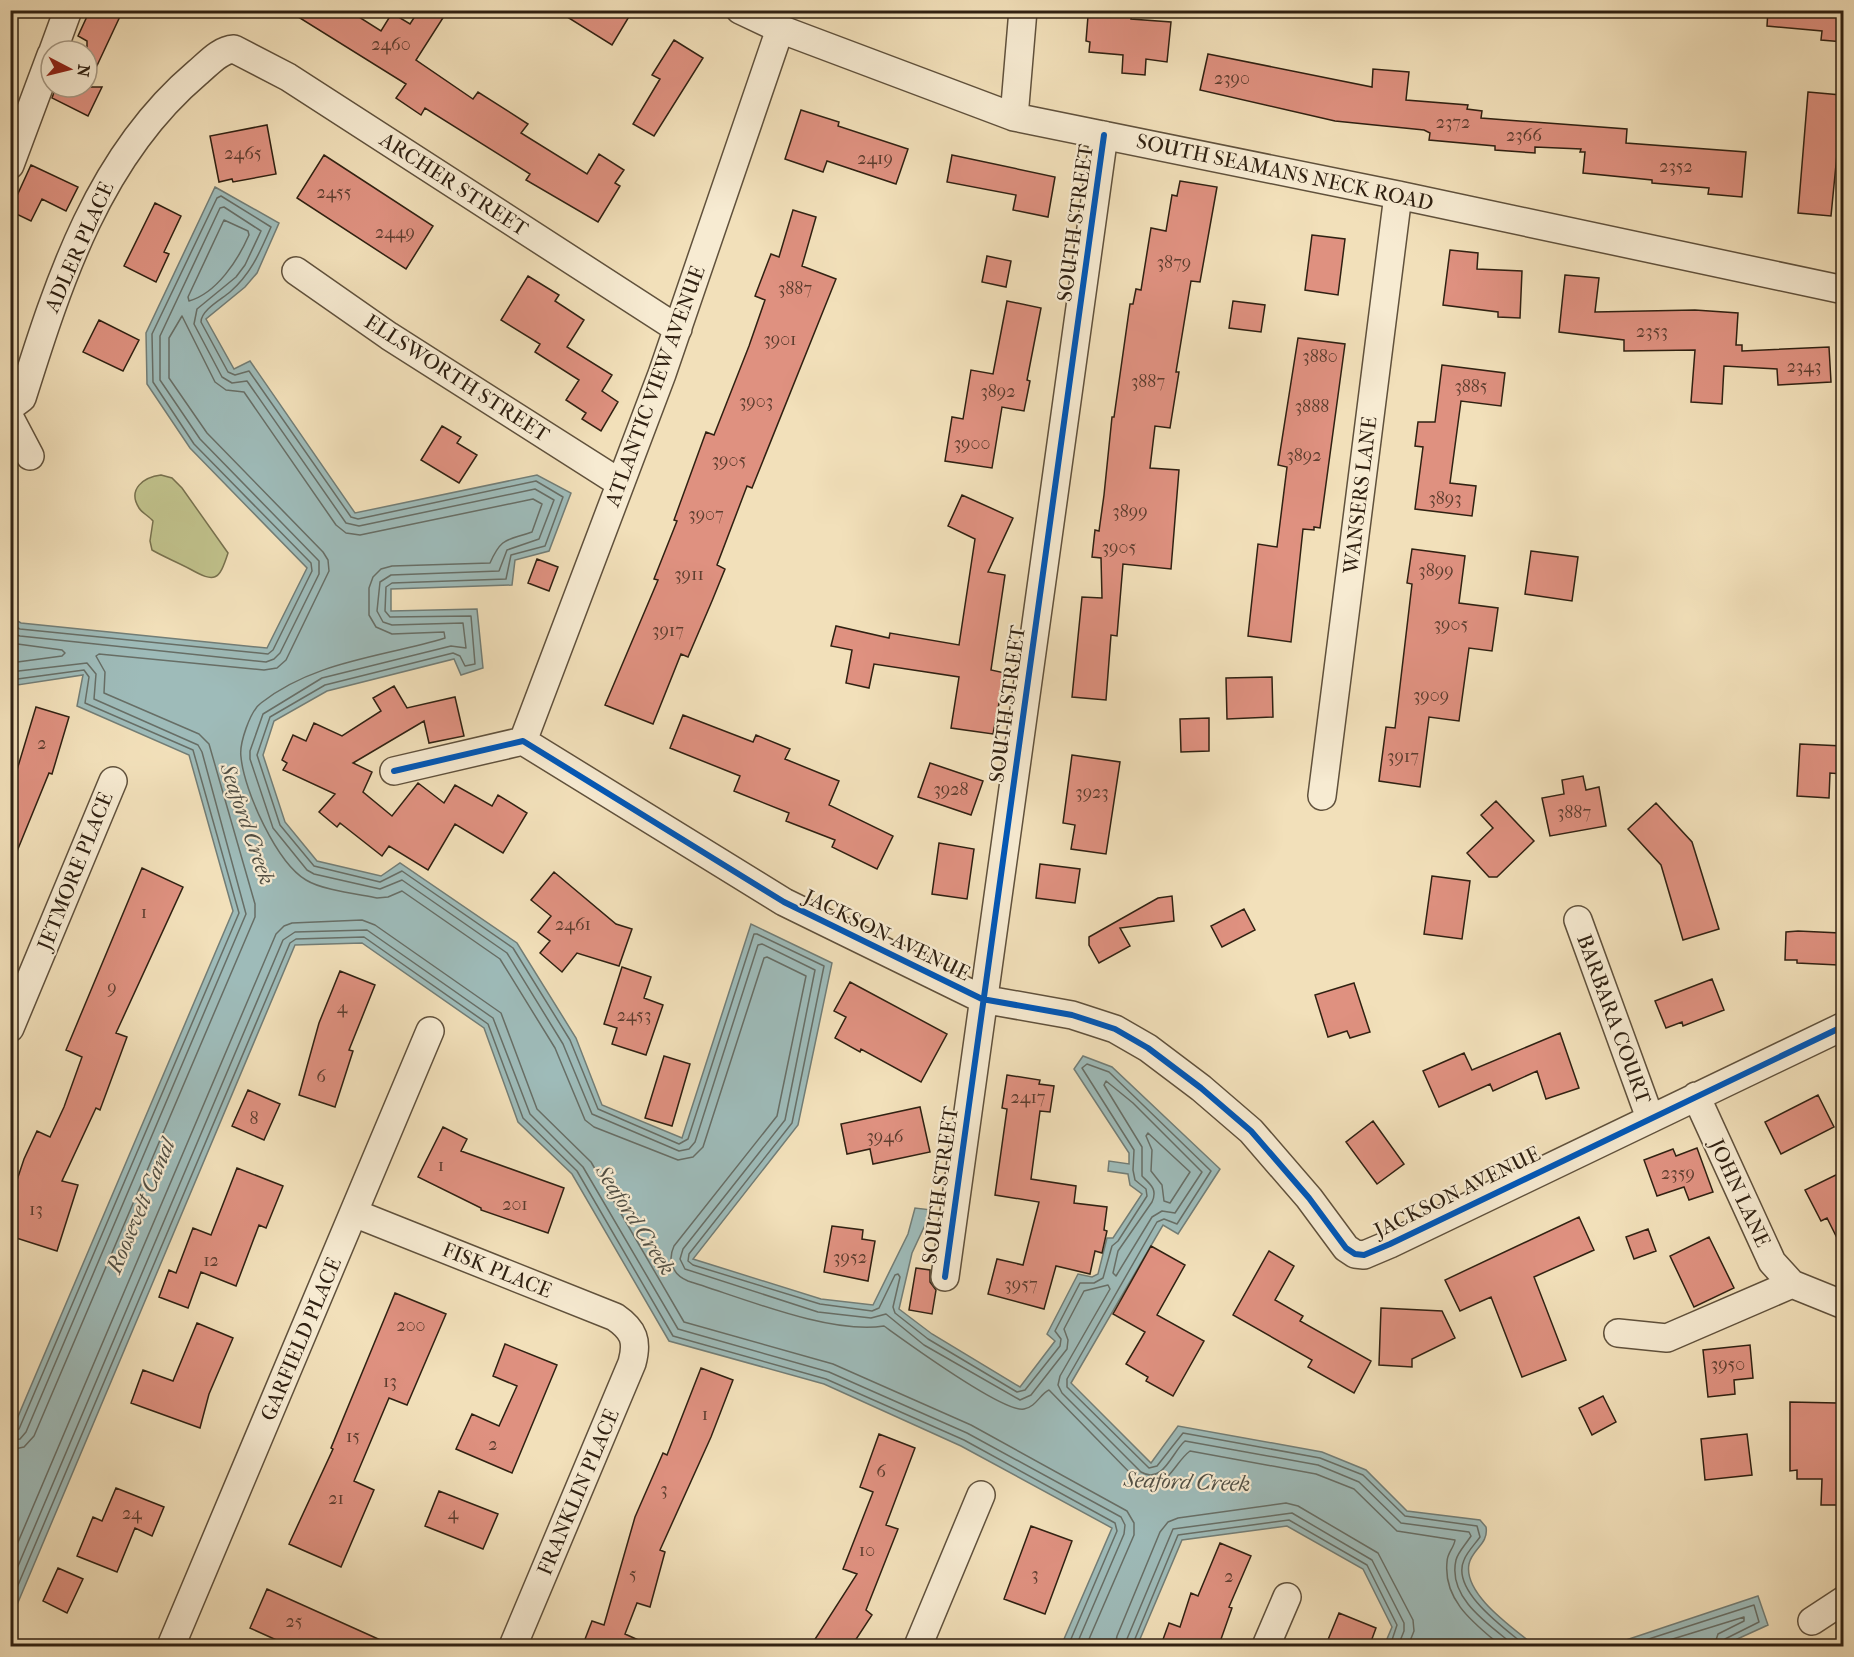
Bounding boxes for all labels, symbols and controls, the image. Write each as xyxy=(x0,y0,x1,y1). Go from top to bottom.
house number: 2460 xyxy=(371,34,411,55)
north arrow xyxy=(39,39,99,99)
text: N xyxy=(73,64,94,79)
house number: 2390 xyxy=(1214,68,1250,89)
house number: 2372 xyxy=(1436,112,1470,133)
house number: 2366 xyxy=(1506,125,1542,146)
street label: ARCHER STREET xyxy=(375,127,533,241)
street label: SOUTH SEAMANS NECK ROAD xyxy=(1134,129,1436,215)
street label: SOUTH STREET xyxy=(1052,142,1098,303)
house number: 2465 xyxy=(224,143,262,164)
house number: 2419 xyxy=(857,148,893,169)
house number: 2352 xyxy=(1659,156,1693,177)
street label: ADLER PLACE xyxy=(39,178,119,317)
house number: 2455 xyxy=(317,182,352,203)
house number: 2449 xyxy=(375,222,415,243)
house number: 3879 xyxy=(1157,252,1191,273)
street label: ATLANTIC VIEW AVENUE xyxy=(600,262,710,511)
house number: 3887 xyxy=(778,278,812,299)
street label: ELLSWORTH STREET xyxy=(360,309,555,447)
house number: 2353 xyxy=(1636,321,1668,342)
house number: 3901 xyxy=(763,329,797,350)
house number: 3880 xyxy=(1302,346,1338,367)
house number: 2343 xyxy=(1787,356,1821,377)
house number: 3887 xyxy=(1131,371,1165,392)
house number: 3885 xyxy=(1454,376,1488,397)
house number: 3892 xyxy=(980,381,1016,402)
house number: 3903 xyxy=(739,391,773,412)
house number: 3888 xyxy=(1295,396,1329,417)
street label: WANSERS LANE xyxy=(1338,415,1382,576)
house number: 3900 xyxy=(954,433,990,454)
house number: 3892 xyxy=(1286,445,1322,466)
house number: 3905 xyxy=(712,450,746,471)
house number: 3893 xyxy=(1428,488,1462,509)
house number: 3899 xyxy=(1112,501,1148,522)
house number: 3907 xyxy=(688,504,724,525)
house number: 3905 xyxy=(1102,537,1136,558)
house number: 3899 xyxy=(1418,560,1454,581)
house number: 3911 xyxy=(674,564,704,585)
house number: 3905 xyxy=(1434,614,1468,635)
house number: 3917 xyxy=(652,620,684,641)
street label: SOUTH STREET xyxy=(984,623,1030,784)
house number: 3909 xyxy=(1413,685,1449,706)
house number: 2 xyxy=(37,733,47,754)
house number: 3917 xyxy=(1387,746,1419,767)
water label: Seaford Creek xyxy=(214,759,280,888)
house number: 3928 xyxy=(933,779,969,800)
house number: 3923 xyxy=(1075,782,1109,803)
street label: JETMORE PLACE xyxy=(32,788,118,955)
house number: 3887 xyxy=(1557,802,1591,823)
street label: JACKSON AVENUE xyxy=(798,884,974,986)
house number: 1 xyxy=(141,902,147,923)
house number: 2461 xyxy=(555,914,591,935)
street label: BARBARA COURT xyxy=(1572,931,1656,1108)
house number: 9 xyxy=(107,977,117,998)
house number: 4 xyxy=(337,997,348,1018)
house number: 2453 xyxy=(617,1005,651,1026)
house number: 6 xyxy=(316,1066,326,1087)
house number: 2417 xyxy=(1011,1087,1046,1108)
street label: SOUTH STREET xyxy=(917,1104,963,1265)
house number: 8 xyxy=(249,1108,259,1129)
house number: 3946 xyxy=(866,1126,904,1147)
water label: Roosevelt Canal xyxy=(100,1133,182,1279)
street label: JOHN LANE xyxy=(1704,1133,1776,1251)
street label: JACKSON AVENUE xyxy=(1368,1141,1544,1243)
house number: 1 xyxy=(438,1155,444,1176)
water label: Seaford Creek xyxy=(589,1159,680,1280)
house number: 2359 xyxy=(1661,1163,1695,1184)
house number: 201 xyxy=(502,1194,528,1215)
house number: 13 xyxy=(29,1199,43,1220)
street label: FISK PLACE xyxy=(439,1237,555,1303)
house number: 3952 xyxy=(833,1247,867,1268)
house number: 12 xyxy=(203,1250,219,1271)
street label: GARFIELD PLACE xyxy=(256,1254,346,1424)
house number: 3957 xyxy=(1004,1274,1038,1295)
house number: 200 xyxy=(396,1315,426,1336)
house number: 3950 xyxy=(1711,1354,1745,1375)
house number: 13 xyxy=(383,1371,397,1392)
house number: 1 xyxy=(702,1404,708,1425)
street label: FRANKLIN PLACE xyxy=(532,1405,624,1579)
house number: 15 xyxy=(346,1426,360,1447)
house number: 2 xyxy=(488,1434,498,1455)
house number: 6 xyxy=(876,1461,886,1482)
water label: Seaford Creek xyxy=(1122,1467,1251,1497)
house number: 3 xyxy=(660,1479,668,1500)
house number: 21 xyxy=(328,1488,344,1509)
house number: 24 xyxy=(122,1503,142,1524)
house number: 4 xyxy=(448,1503,459,1524)
house number: 10 xyxy=(859,1540,875,1561)
house number: 5 xyxy=(629,1564,637,1585)
house number: 3 xyxy=(1031,1564,1039,1585)
house number: 2 xyxy=(1224,1566,1234,1587)
house number: 25 xyxy=(285,1611,303,1632)

